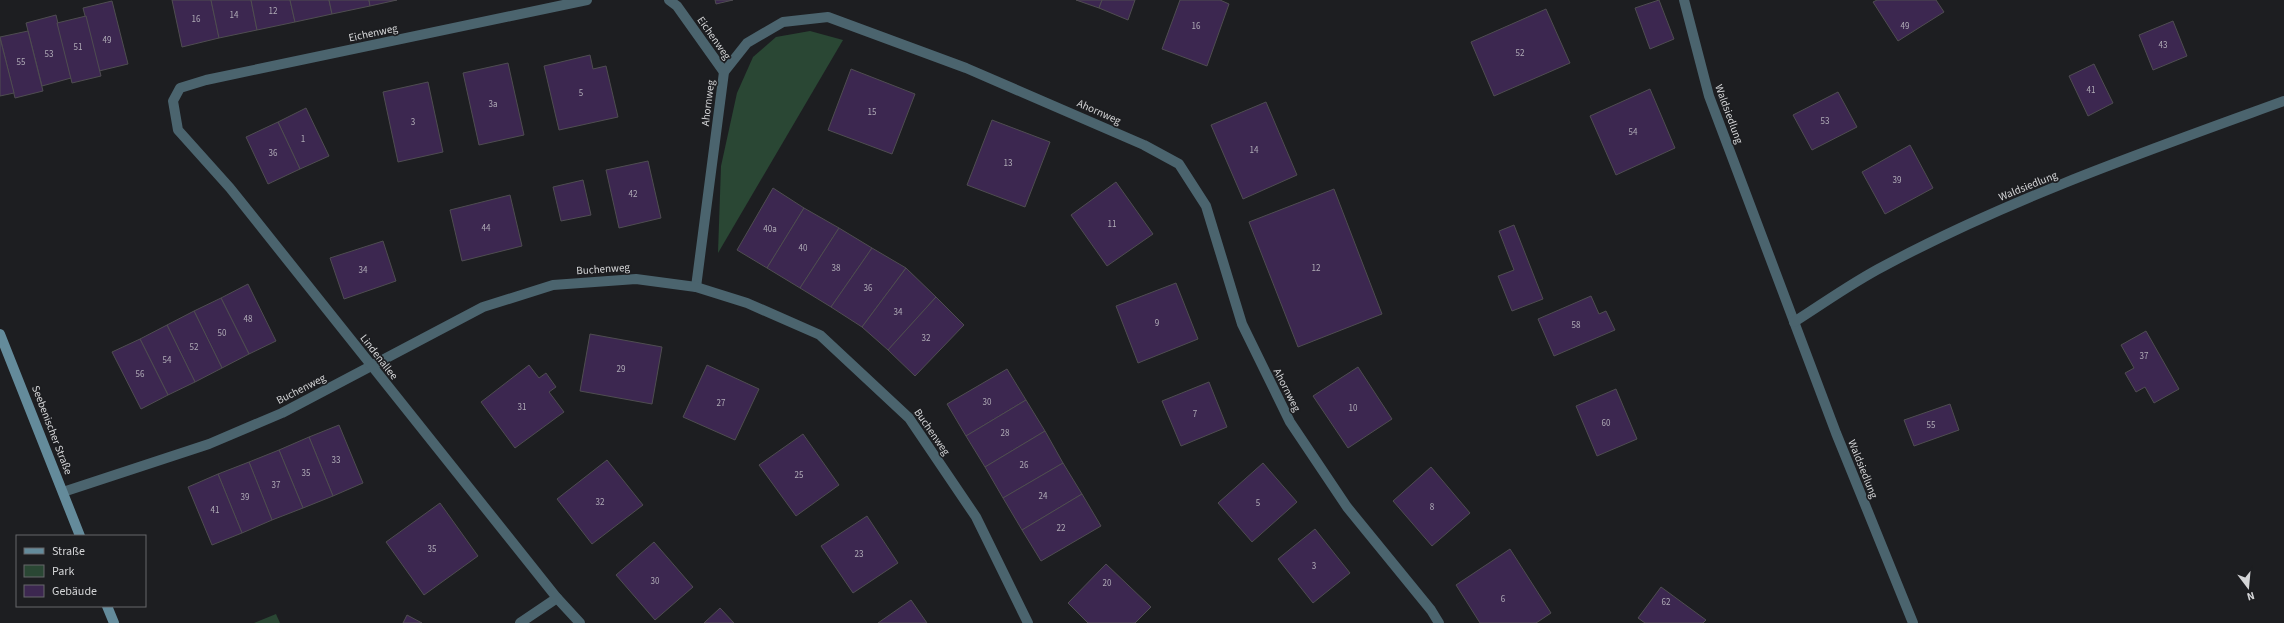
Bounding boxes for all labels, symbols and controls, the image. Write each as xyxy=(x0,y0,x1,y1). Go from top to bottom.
house number: 12 xyxy=(269,5,278,18)
house number: 14 xyxy=(230,9,239,22)
house number: 16 xyxy=(192,13,201,26)
street label: Eichenweg xyxy=(694,13,735,63)
street label: Eichenweg xyxy=(347,20,399,46)
house number: 16 xyxy=(1192,20,1201,33)
house number: 49 xyxy=(1901,20,1910,33)
house number: 49 xyxy=(103,34,112,47)
house number: 43 xyxy=(2159,39,2168,52)
house number: 51 xyxy=(74,41,82,54)
house number: 52 xyxy=(1516,47,1525,60)
house number: 53 xyxy=(45,48,54,61)
house number: 55 xyxy=(17,56,26,69)
street label: Ahornweg xyxy=(698,79,718,127)
street label: Waldsiedlung xyxy=(1711,82,1747,146)
house number: 41 xyxy=(2087,84,2095,97)
house number: 5 xyxy=(579,87,584,100)
street label: Ahornweg xyxy=(1075,96,1124,128)
house number: 3a xyxy=(488,98,498,111)
house number: 15 xyxy=(868,106,877,119)
house number: 53 xyxy=(1821,115,1830,128)
house number: 3 xyxy=(411,116,416,129)
house number: 54 xyxy=(1629,126,1638,139)
house number: 1 xyxy=(301,133,305,146)
house number: 14 xyxy=(1250,144,1259,157)
house number: 36 xyxy=(269,147,278,160)
house number: 13 xyxy=(1004,157,1013,170)
street label: Waldsiedlung xyxy=(1996,167,2060,205)
house number: 39 xyxy=(1893,174,1902,187)
house number: 42 xyxy=(629,188,638,201)
house number: 11 xyxy=(1108,218,1116,231)
house number: 44 xyxy=(482,222,491,235)
house number: 40a xyxy=(763,223,777,236)
house number: 40 xyxy=(799,242,808,255)
street label: Buchenweg xyxy=(576,260,631,278)
house number: 38 xyxy=(832,262,841,275)
house number: 12 xyxy=(1312,262,1321,275)
house number: 34 xyxy=(359,264,368,277)
house number: 36 xyxy=(864,282,873,295)
house number: 34 xyxy=(894,306,903,319)
house number: 48 xyxy=(244,313,253,326)
house number: 9 xyxy=(1155,317,1160,330)
house number: 58 xyxy=(1572,319,1581,332)
house number: 50 xyxy=(218,327,227,340)
street label: Lindenallee xyxy=(357,331,402,383)
house number: 32 xyxy=(922,332,931,345)
house number: 52 xyxy=(190,341,199,354)
house number: 37 xyxy=(2140,350,2149,363)
house number: 54 xyxy=(163,354,172,367)
house number: 29 xyxy=(617,363,626,376)
street label: Ahornweg xyxy=(1270,366,1304,415)
house number: 56 xyxy=(136,368,145,381)
street label: Buchenweg xyxy=(274,370,329,408)
street label: Seebenischer Straße xyxy=(28,383,76,477)
house number: 30 xyxy=(983,396,992,409)
house number: 27 xyxy=(717,397,726,410)
house number: 31 xyxy=(518,401,526,414)
house number: 10 xyxy=(1349,402,1358,415)
street label: Buchenweg xyxy=(910,406,954,459)
house number: 7 xyxy=(1193,408,1198,421)
house number: 60 xyxy=(1602,417,1611,430)
house number: 55 xyxy=(1927,419,1936,432)
house number: 28 xyxy=(1001,427,1010,440)
street label: Waldsiedlung xyxy=(1844,437,1882,501)
house number: 33 xyxy=(332,454,341,467)
house number: 26 xyxy=(1020,459,1029,472)
house number: 35 xyxy=(302,467,311,480)
house number: 25 xyxy=(795,469,804,482)
house number: 37 xyxy=(272,479,281,492)
house number: 24 xyxy=(1039,490,1048,503)
house number: 39 xyxy=(241,491,250,504)
house number: 32 xyxy=(596,496,605,509)
house number: 5 xyxy=(1256,497,1261,510)
house number: 8 xyxy=(1430,501,1435,514)
house number: 41 xyxy=(211,504,219,517)
house number: 22 xyxy=(1057,522,1066,535)
legend xyxy=(16,535,146,607)
text: Straße xyxy=(52,543,85,560)
house number: 35 xyxy=(428,543,437,556)
house number: 23 xyxy=(855,548,864,561)
house number: 3 xyxy=(1312,560,1317,573)
text: Park xyxy=(52,563,74,580)
north arrow xyxy=(2228,567,2268,607)
house number: 30 xyxy=(651,575,660,588)
house number: 20 xyxy=(1103,577,1112,590)
text: Gebäude xyxy=(52,583,97,600)
text: N xyxy=(2245,588,2256,604)
house number: 6 xyxy=(1501,593,1506,606)
house number: 62 xyxy=(1662,596,1671,609)

